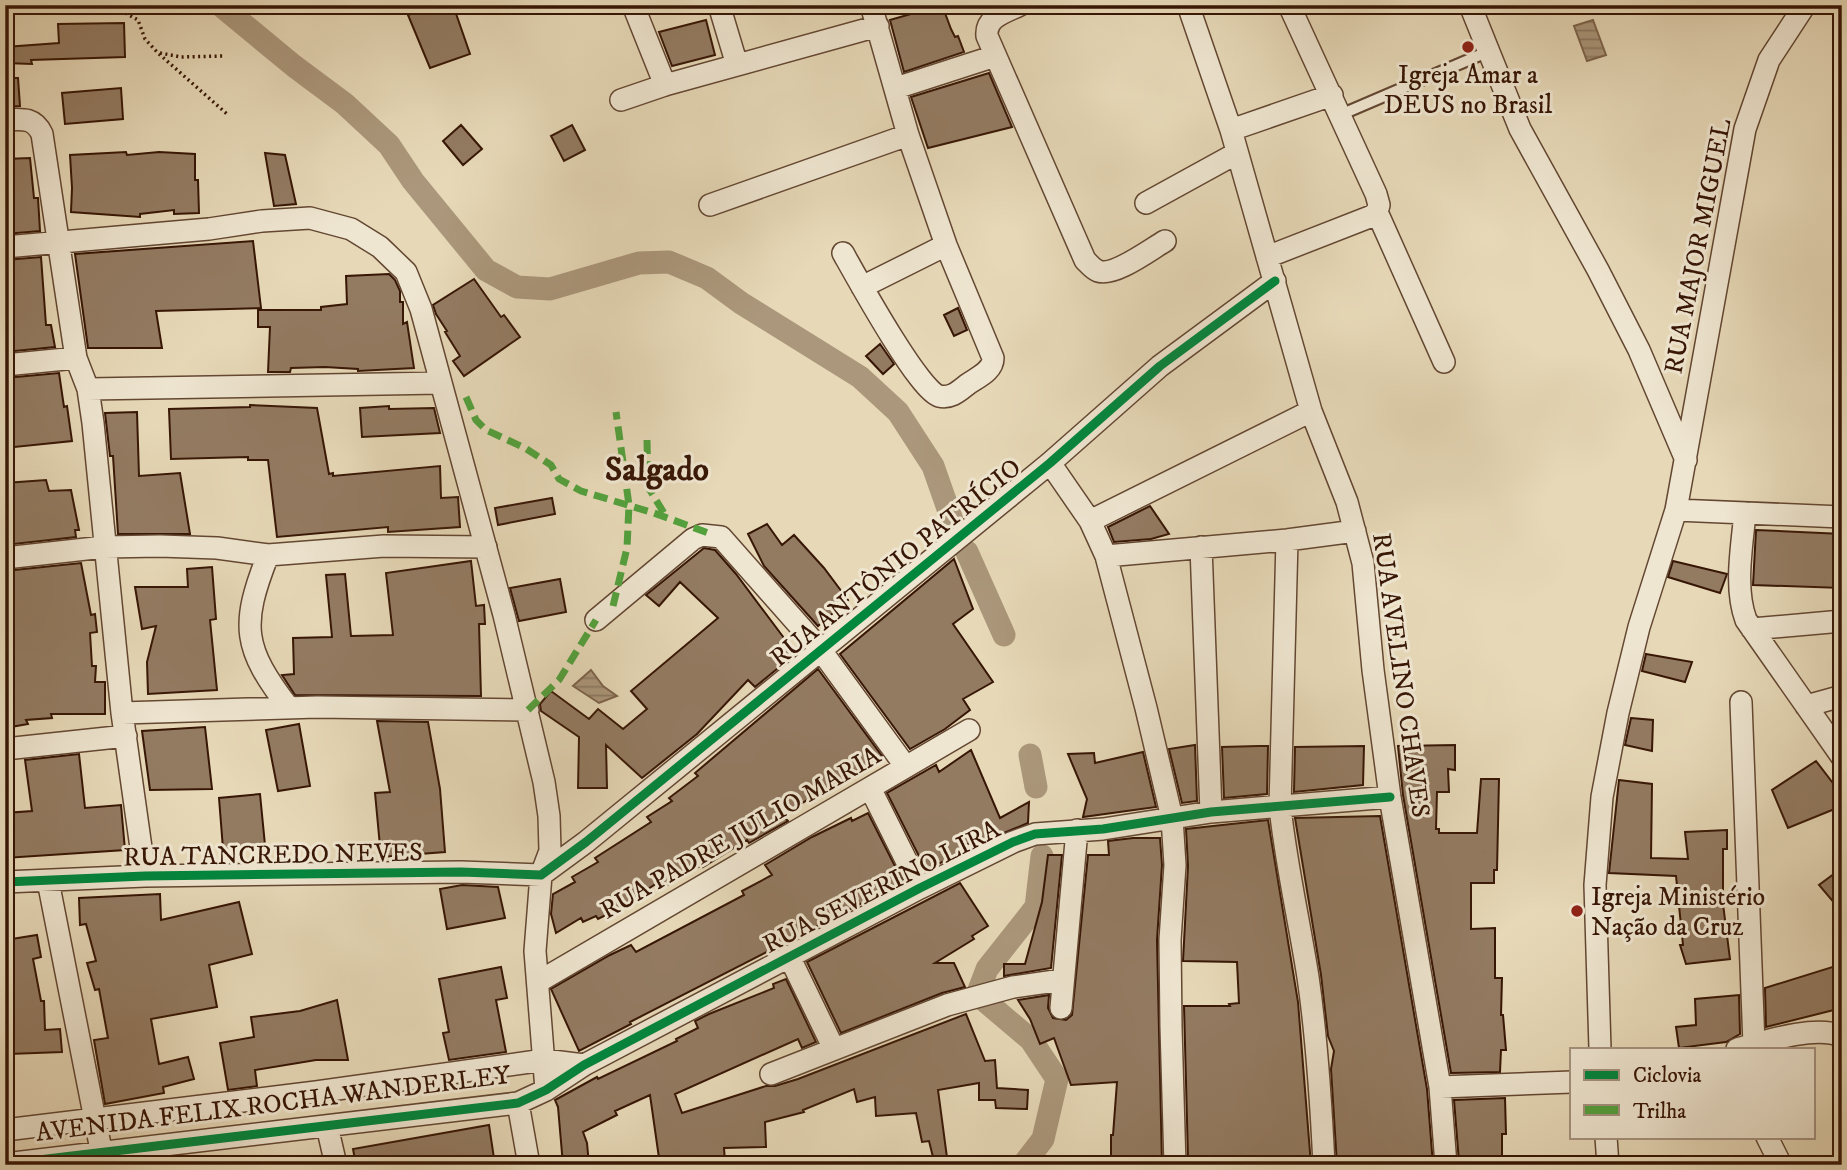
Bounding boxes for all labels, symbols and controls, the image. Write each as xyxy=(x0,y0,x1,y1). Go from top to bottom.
marker: Igreja Amar a DEUS no Brasil xyxy=(1460,39,1476,55)
place label: Igreja Amar a DEUS no Brasil xyxy=(1384,59,1552,122)
street label: RUA MAJOR MIGUEL xyxy=(1658,116,1739,377)
district label: Salgado xyxy=(605,450,709,491)
street label: RUA ANTÔNIO PATRÍCIO xyxy=(763,451,1028,675)
street label: RUA AVELINO CHAVES xyxy=(1364,531,1437,820)
street label: RUA PADRE JULIO MARIA xyxy=(595,739,887,927)
street label: RUA SEVERINO LIRA xyxy=(758,813,1006,961)
street label: RUA TANCREDO NEVES xyxy=(123,836,423,875)
place label: Igreja Ministério Nação da Cruz xyxy=(1591,881,1765,944)
marker: Igreja Ministério Nação da Cruz xyxy=(1569,903,1585,919)
legend xyxy=(1570,1048,1815,1138)
street label: AVENIDA FELIX ROCHA WANDERLEY xyxy=(34,1059,513,1150)
text: Ciclovia xyxy=(1633,1063,1701,1089)
text: Trilha xyxy=(1633,1099,1686,1125)

